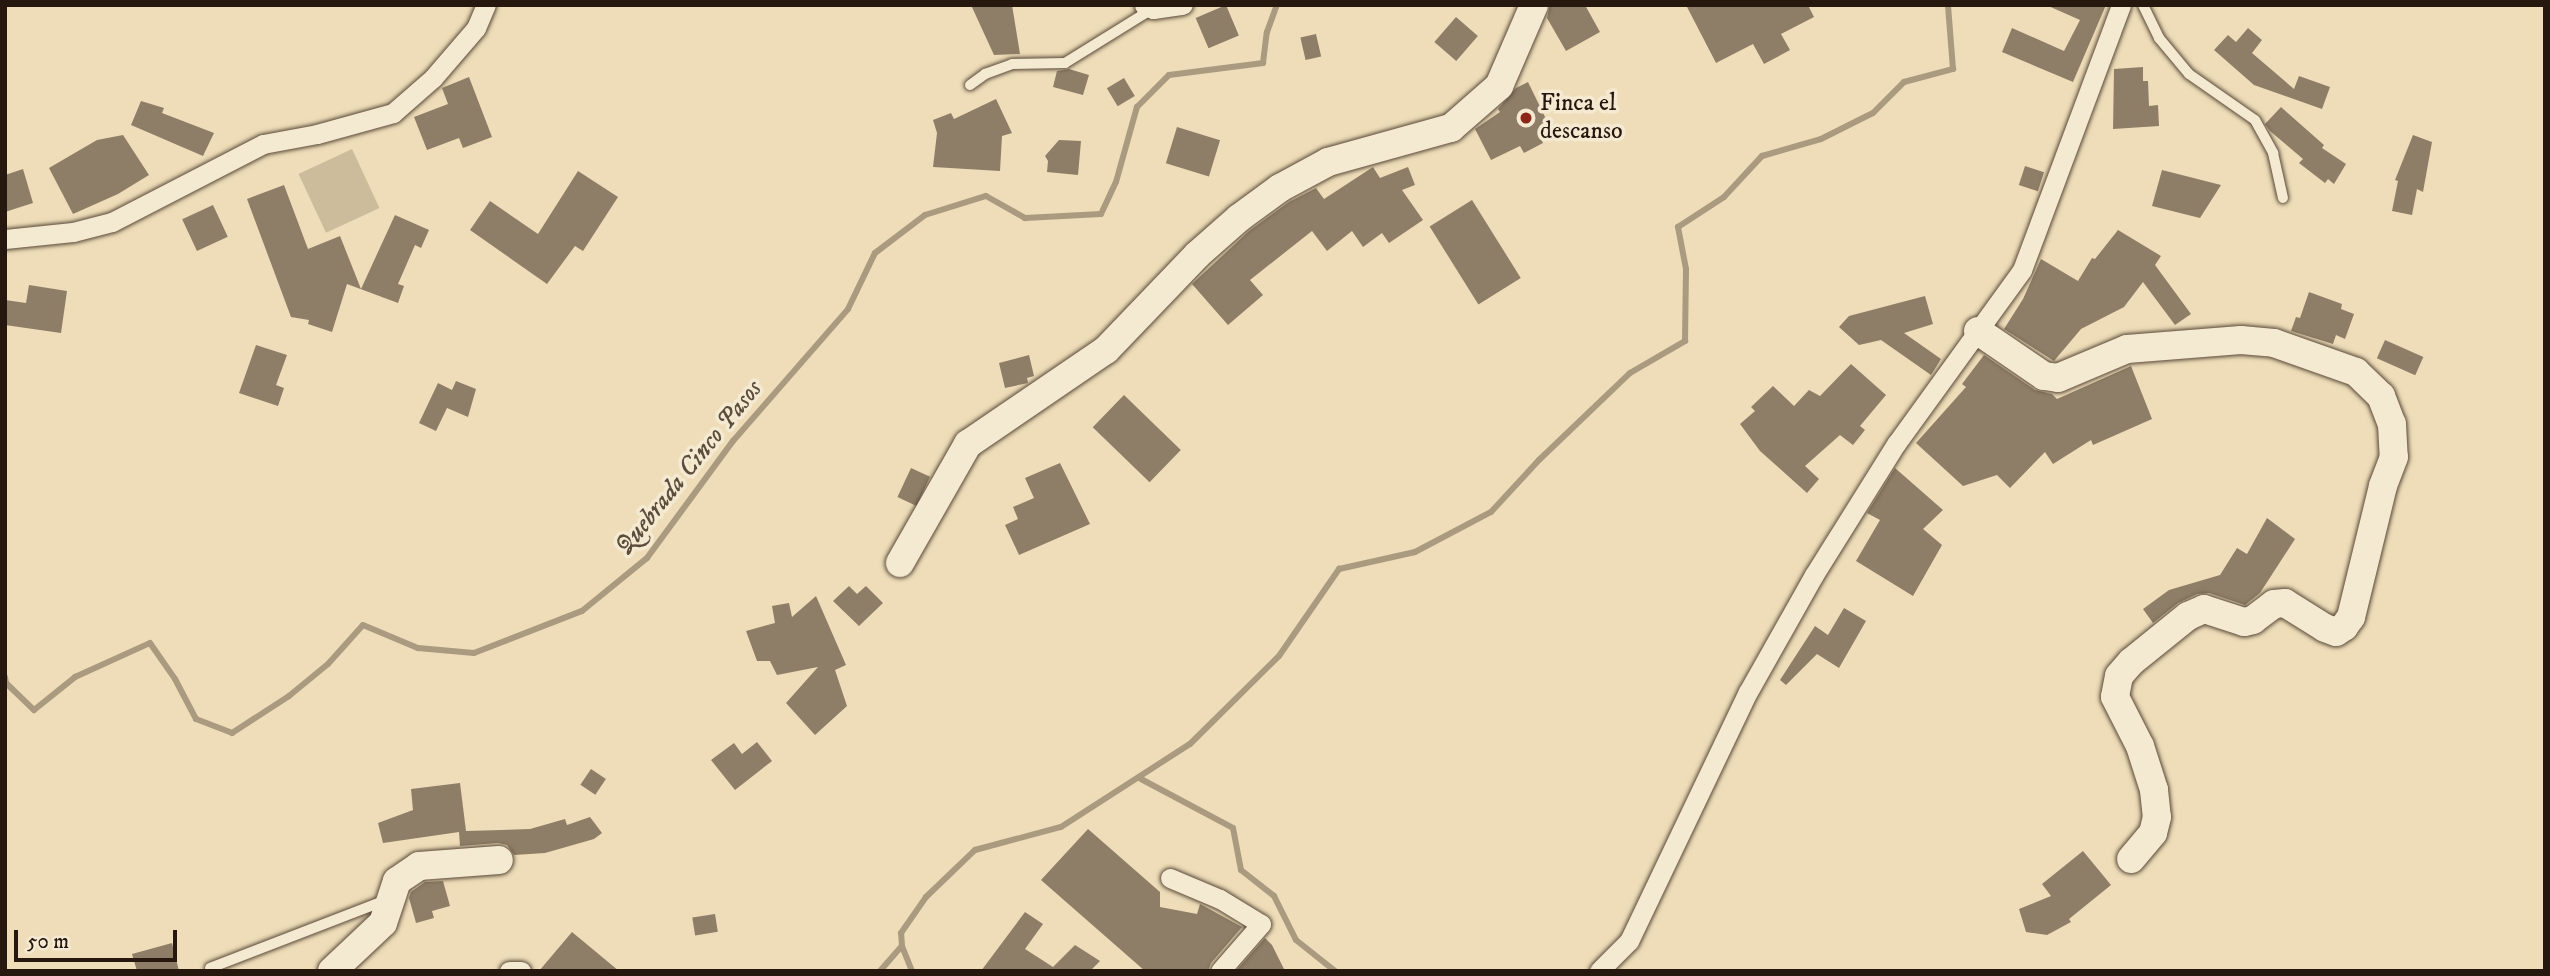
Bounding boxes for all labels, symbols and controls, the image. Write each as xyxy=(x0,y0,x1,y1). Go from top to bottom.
place label: Finca el descanso xyxy=(1540,90,1623,146)
marker: Finca el descanso xyxy=(1518,110,1534,126)
water label: Quebrada Cinco Pasos xyxy=(609,374,769,562)
scale bar xyxy=(18,916,180,960)
text: 50 m xyxy=(27,929,69,955)

